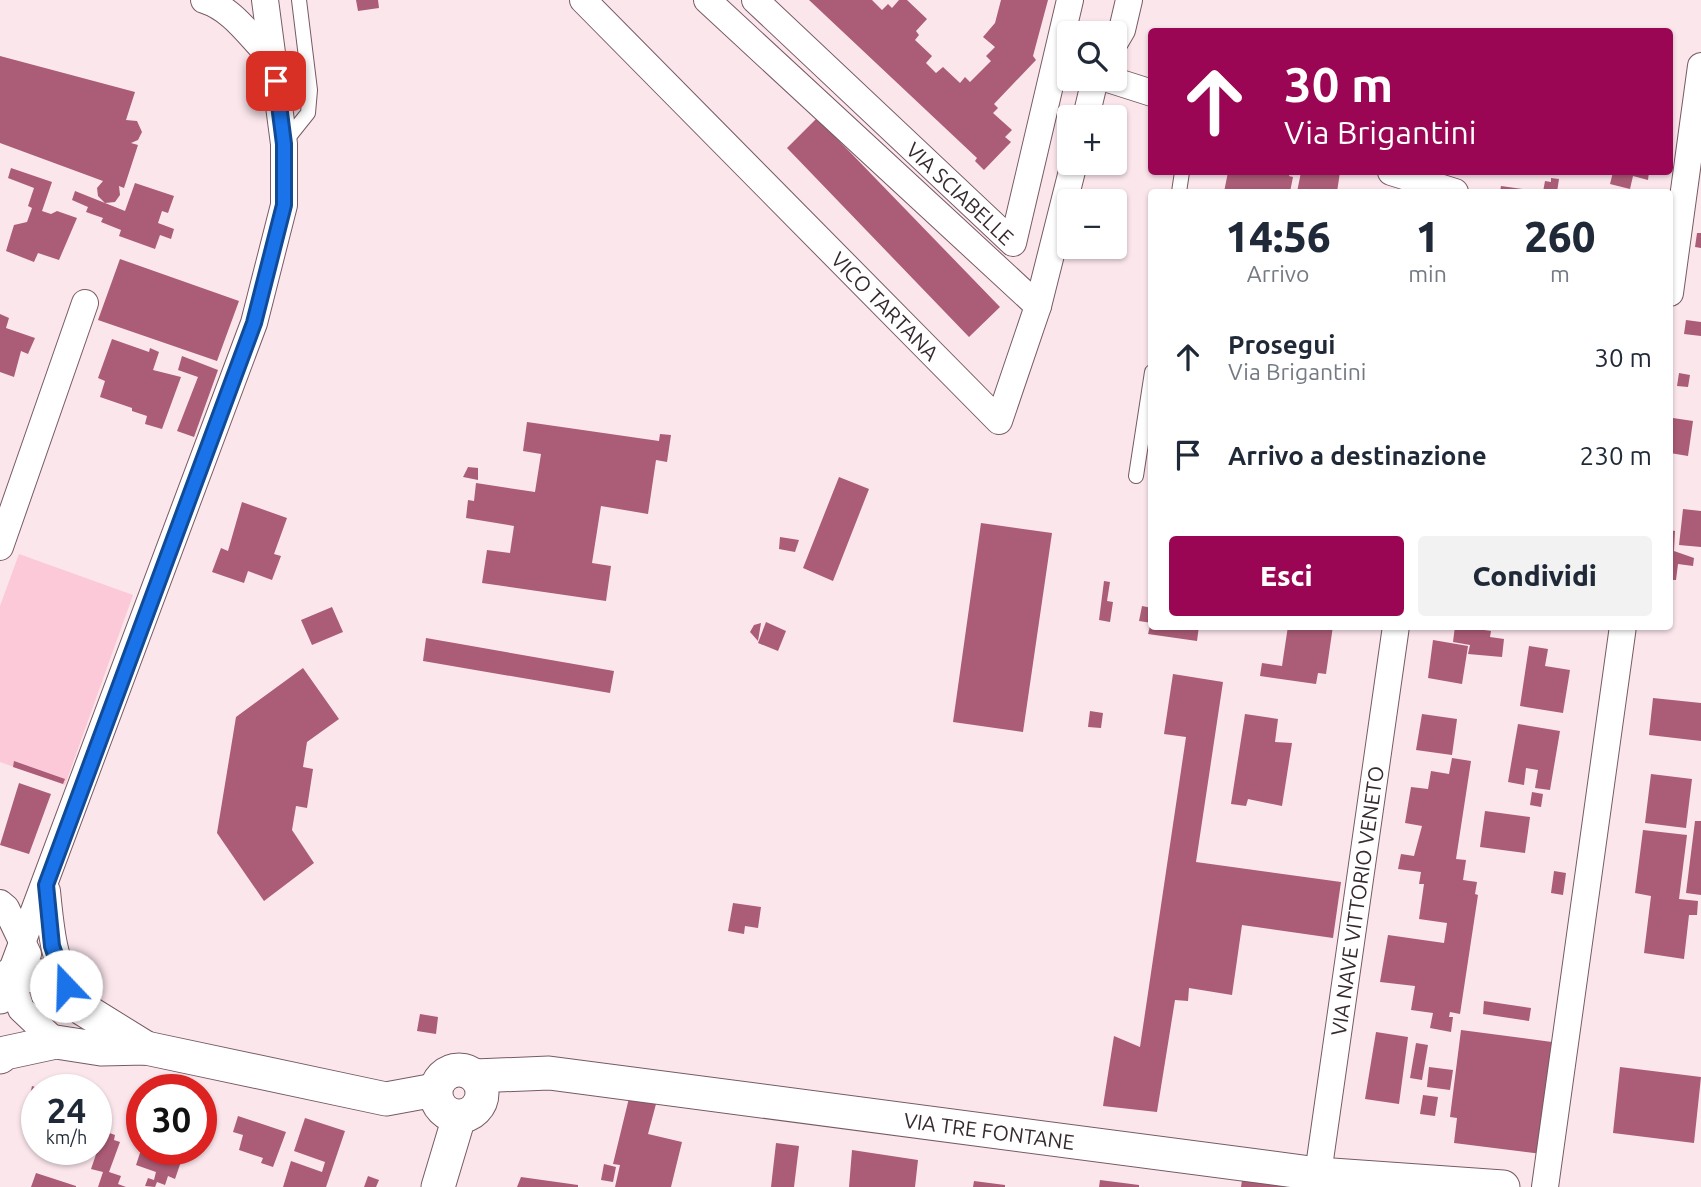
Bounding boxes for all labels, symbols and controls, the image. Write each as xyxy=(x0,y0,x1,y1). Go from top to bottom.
map controls xyxy=(1057,21,1127,259)
button: search xyxy=(1057,21,1127,91)
pin xyxy=(246,51,306,111)
icon: ahead xyxy=(1169,56,1260,147)
text: 30 m xyxy=(1284,56,1393,111)
icon: arrive xyxy=(257,62,295,100)
button: + xyxy=(1057,105,1127,175)
text: Via Brigantini xyxy=(1284,114,1477,150)
street label: VIA SCIABELLE xyxy=(902,137,1019,250)
button: − xyxy=(1057,189,1127,259)
text: 14:56 xyxy=(1226,213,1331,260)
text: 1 xyxy=(1416,213,1439,260)
text: 260 xyxy=(1524,213,1595,260)
street label: VICO TARTANA xyxy=(827,247,944,365)
text: Arrivo xyxy=(1247,261,1309,286)
text: min xyxy=(1408,261,1447,286)
text: m xyxy=(1550,261,1570,286)
text: Prosegui xyxy=(1228,330,1336,359)
icon: ahead xyxy=(1169,338,1207,376)
text: 30 m xyxy=(1594,343,1652,372)
text: Via Brigantini xyxy=(1228,359,1366,384)
icon: arrive xyxy=(1169,436,1207,474)
text: Arrivo a destinazione xyxy=(1228,441,1487,470)
text: 230 m xyxy=(1580,441,1652,470)
button: Esci xyxy=(1169,536,1404,616)
button: Condividi xyxy=(1418,536,1652,616)
street label: VIA NAVE VITTORIO VENETO xyxy=(1326,764,1388,1037)
position arrow xyxy=(29,949,103,1023)
speed limit sign: 30 xyxy=(126,1074,217,1165)
text: 24 xyxy=(47,1090,86,1130)
street label: VIA TRE FONTANE xyxy=(902,1108,1076,1154)
text: km/h xyxy=(46,1127,87,1147)

